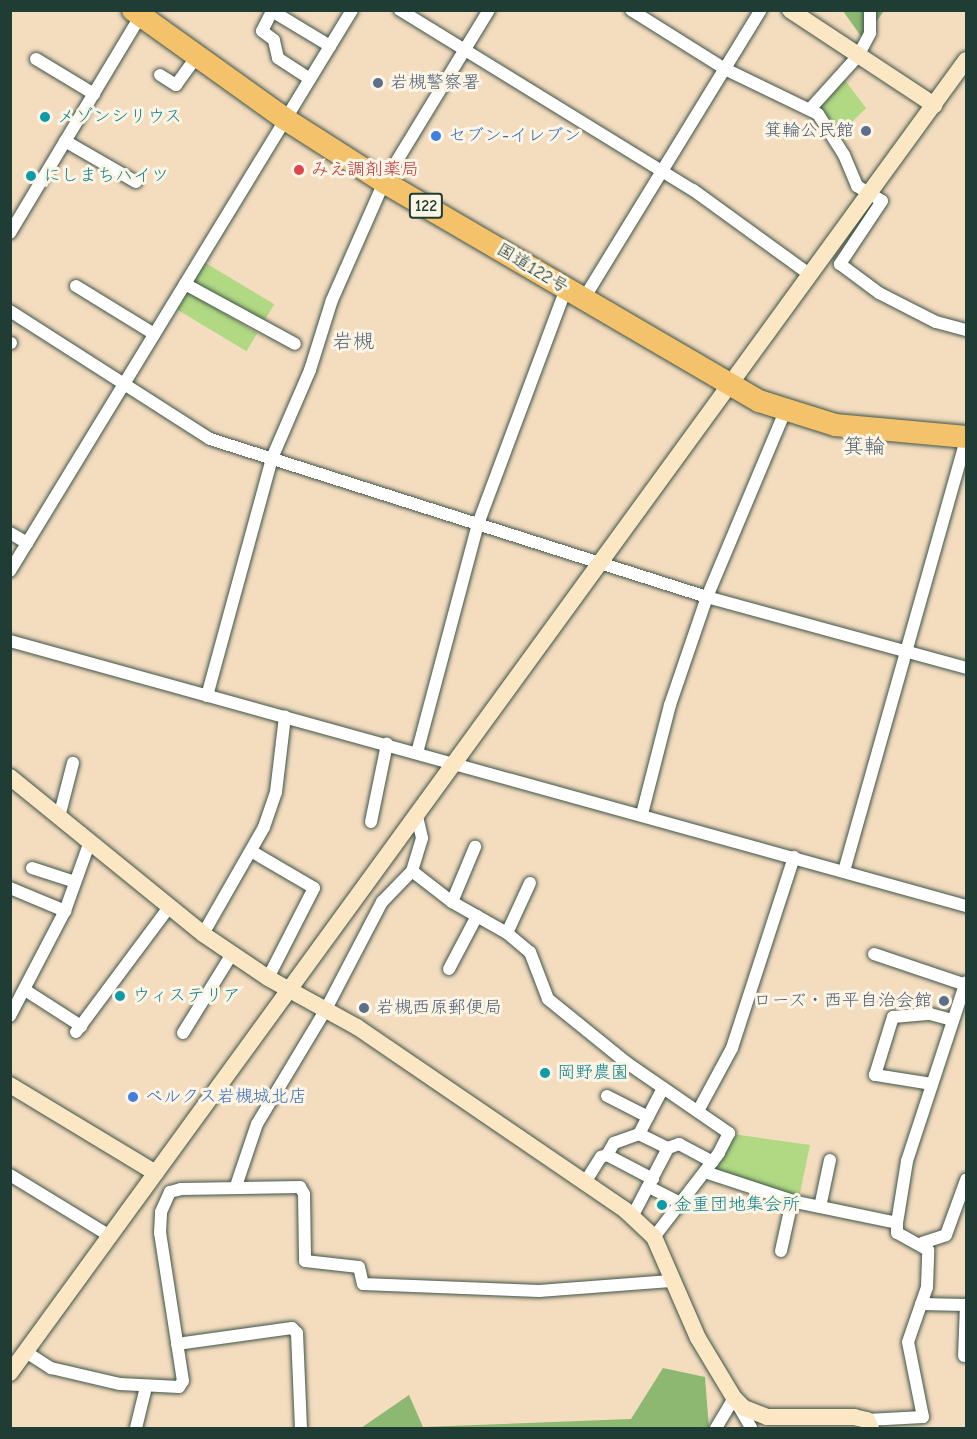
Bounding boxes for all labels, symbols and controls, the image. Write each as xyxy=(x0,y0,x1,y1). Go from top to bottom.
place label: 岩槻警察署 xyxy=(390,72,480,94)
marker: 岩槻警察署 xyxy=(371,76,385,90)
place label: メゾンシリウス xyxy=(57,106,183,128)
marker: メゾンシリウス xyxy=(38,110,52,124)
place label: 箕輪公民館 xyxy=(764,120,854,142)
marker: 箕輪公民館 xyxy=(859,124,873,138)
place label: セブン-イレブン xyxy=(448,125,581,147)
marker: セブン-イレブン xyxy=(429,129,443,143)
place label: みえ調剤薬局 xyxy=(311,159,419,181)
marker: みえ調剤薬局 xyxy=(292,163,306,177)
place label: にしまちハイツ xyxy=(43,165,169,187)
marker: にしまちハイツ xyxy=(24,169,38,183)
road number: 122 xyxy=(408,193,444,219)
street label: 国道122号 xyxy=(492,239,572,299)
district label: 岩槻 xyxy=(332,328,374,354)
district label: 箕輪 xyxy=(843,433,885,459)
place label: ウィステリア xyxy=(132,985,240,1007)
marker: ウィステリア xyxy=(113,989,127,1003)
place label: ローズ・西平自治会館 xyxy=(752,990,932,1012)
marker: ローズ・西平自治会館 xyxy=(937,994,951,1008)
place label: 岩槻西原郵便局 xyxy=(376,997,502,1019)
marker: 岩槻西原郵便局 xyxy=(357,1001,371,1015)
place label: 岡野農園 xyxy=(557,1062,629,1084)
marker: 岡野農園 xyxy=(538,1066,552,1080)
place label: ベルクス岩槻城北店 xyxy=(145,1086,307,1108)
marker: ベルクス岩槻城北店 xyxy=(126,1090,140,1104)
place label: 金重団地集会所 xyxy=(674,1194,800,1216)
marker: 金重団地集会所 xyxy=(655,1198,669,1212)

